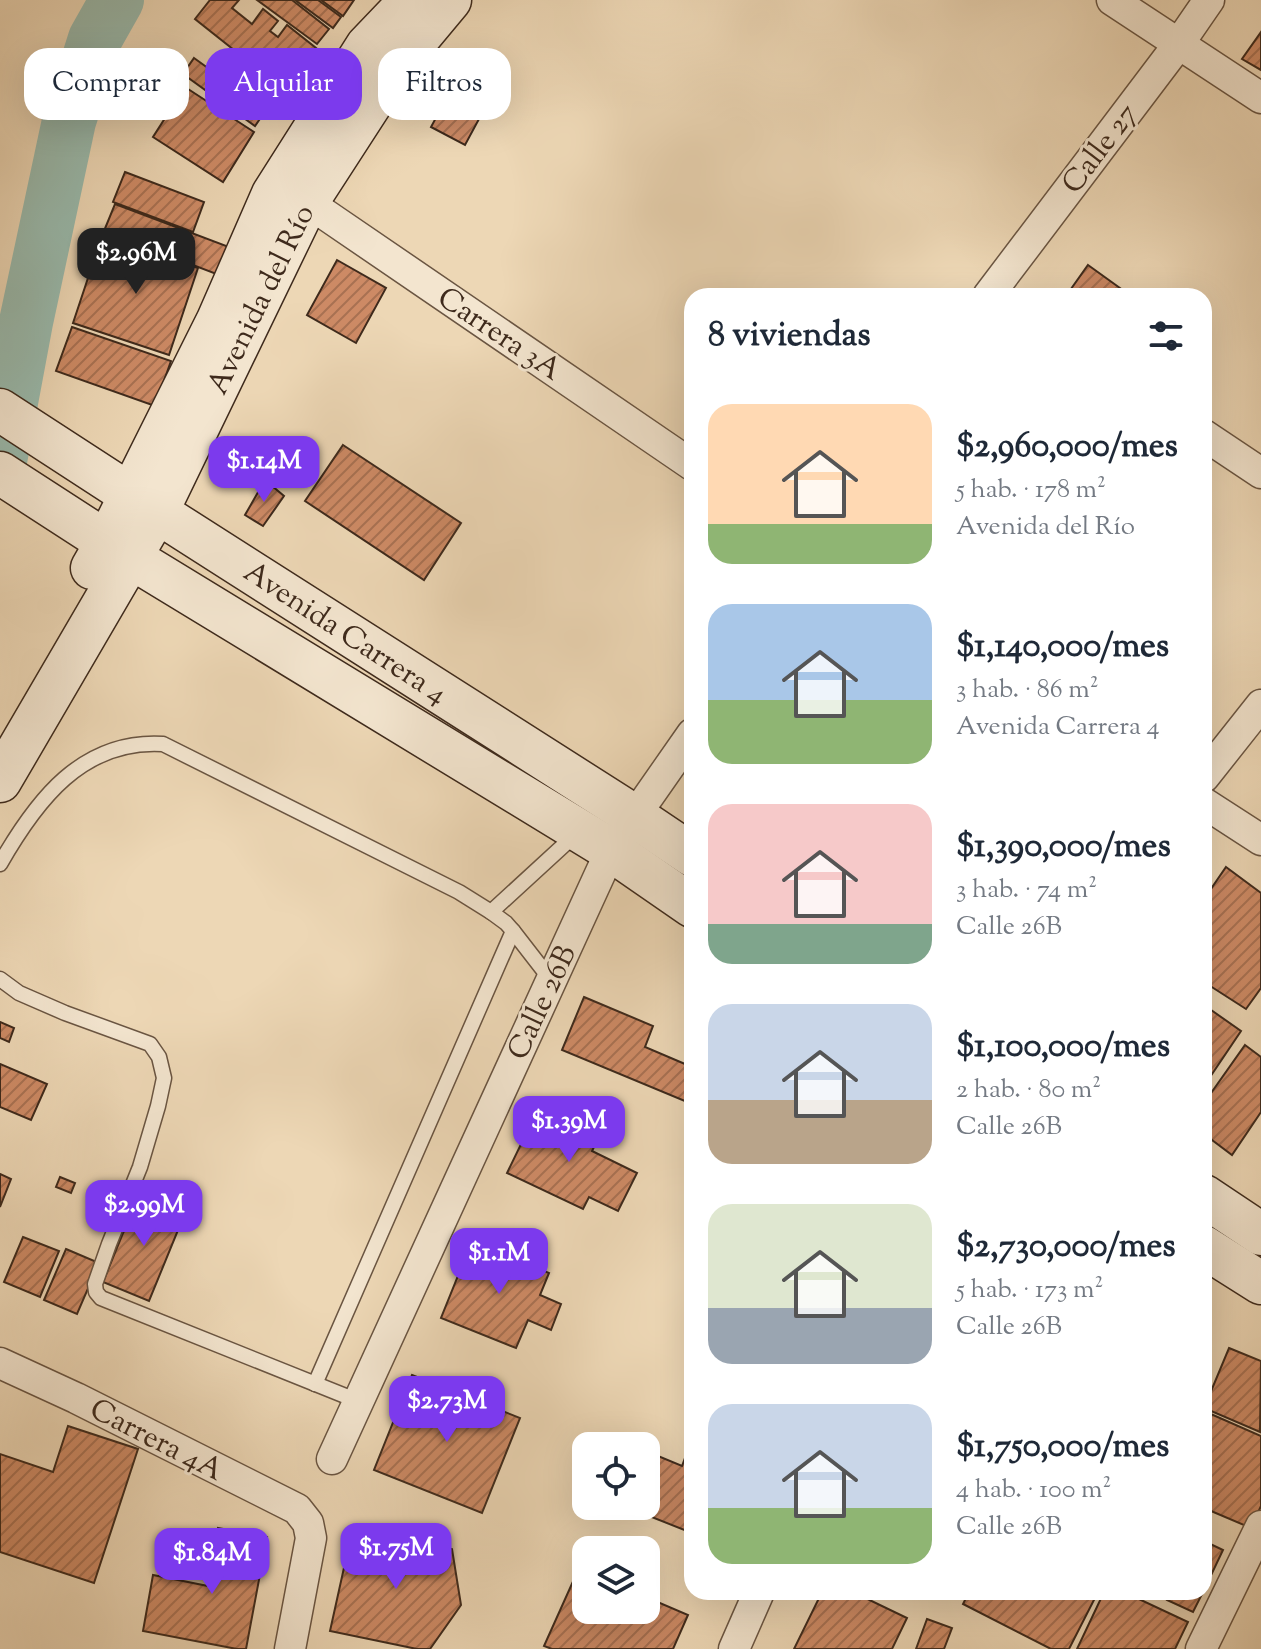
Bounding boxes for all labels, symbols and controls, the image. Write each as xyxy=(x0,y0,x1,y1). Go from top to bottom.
chip: Comprar xyxy=(24,48,189,120)
chip: Alquilar xyxy=(205,48,362,120)
chip: Filtros xyxy=(378,48,511,120)
street label: Calle 27 xyxy=(1053,95,1149,204)
street label: Avenida del Río xyxy=(198,198,327,402)
pin: $2.96M xyxy=(71,228,201,296)
text: $2.96M xyxy=(95,235,177,272)
street label: Carrera 3A xyxy=(428,278,569,392)
text: 8 viviendas xyxy=(708,312,871,361)
icon: filters xyxy=(1144,314,1188,358)
text: $2,960,000/mes xyxy=(956,423,1178,472)
pin: $1.14M xyxy=(199,436,329,504)
icon: home xyxy=(772,436,868,532)
text: $1.14M xyxy=(226,443,302,480)
text: 5 hab. · 178 m² xyxy=(956,472,1106,509)
text: Avenida del Río xyxy=(956,509,1135,546)
street label: Avenida Carrera 4 xyxy=(234,552,455,716)
text: $1,140,000/mes xyxy=(956,623,1169,672)
icon: home xyxy=(772,636,868,732)
text: 3 hab. · 86 m² xyxy=(956,672,1098,709)
text: Avenida Carrera 4 xyxy=(956,709,1160,746)
text: $1,390,000/mes xyxy=(956,823,1171,872)
icon: home xyxy=(772,836,868,932)
text: 3 hab. · 74 m² xyxy=(956,872,1097,909)
text: Calle 26B xyxy=(956,909,1062,946)
street label: Calle 26B xyxy=(498,938,589,1068)
text: $1,100,000/mes xyxy=(956,1023,1170,1072)
icon: home xyxy=(772,1036,868,1132)
text: 2 hab. · 80 m² xyxy=(956,1072,1101,1109)
pin: $1.39M xyxy=(504,1096,634,1164)
text: $1.39M xyxy=(531,1103,607,1140)
text: Calle 26B xyxy=(956,1109,1062,1146)
pin: $2.99M xyxy=(79,1180,209,1248)
text: $2.99M xyxy=(103,1187,185,1224)
text: $2,730,000/mes xyxy=(956,1223,1176,1272)
pin: $1.1M xyxy=(443,1228,555,1296)
text: $1.1M xyxy=(468,1235,530,1272)
icon: home xyxy=(772,1236,868,1332)
text: 5 hab. · 173 m² xyxy=(956,1272,1103,1309)
text: Calle 26B xyxy=(956,1309,1062,1346)
pin: $2.73M xyxy=(382,1376,512,1444)
text: $2.73M xyxy=(407,1383,487,1420)
street label: Carrera 4A xyxy=(82,1389,230,1493)
text: $1,750,000/mes xyxy=(956,1423,1170,1472)
map controls xyxy=(572,1432,660,1624)
button: locate xyxy=(572,1432,660,1520)
icon: home xyxy=(772,1436,868,1532)
text: 4 hab. · 100 m² xyxy=(956,1472,1111,1509)
text: Calle 26B xyxy=(956,1509,1062,1546)
pin: $1.75M xyxy=(331,1523,461,1591)
pin: $1.84M xyxy=(147,1528,277,1596)
text: $1.75M xyxy=(358,1530,434,1567)
text: $1.84M xyxy=(173,1535,252,1572)
button: layers xyxy=(572,1536,660,1624)

